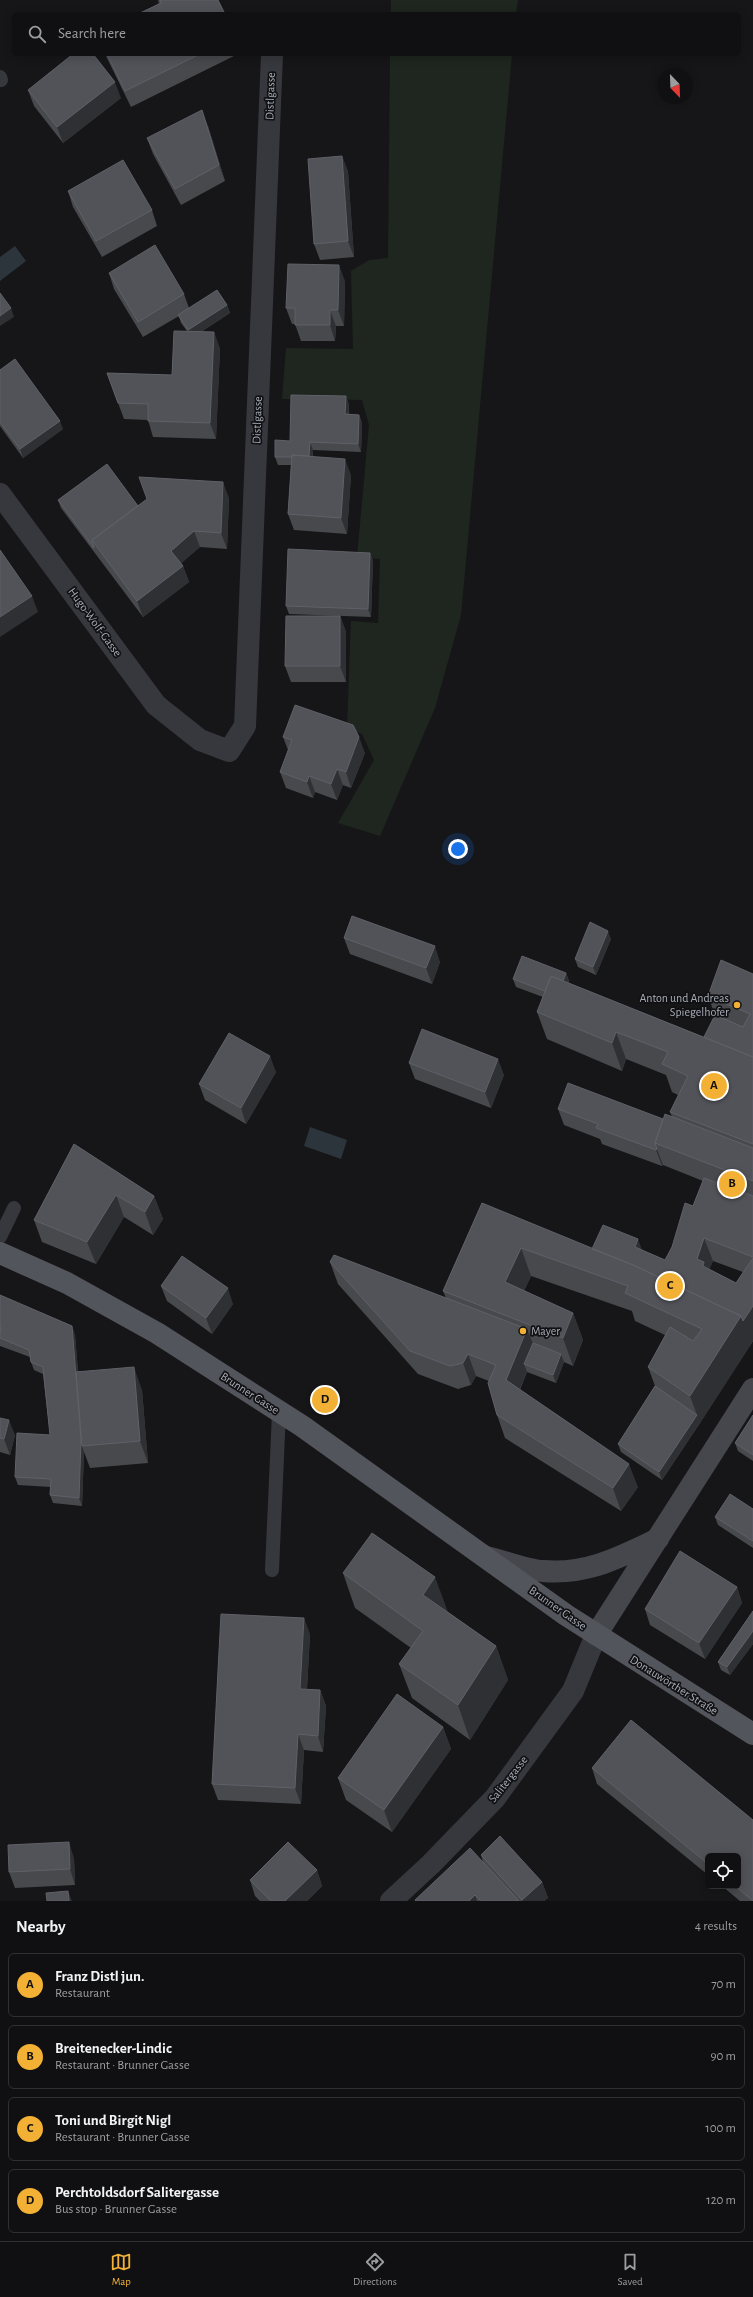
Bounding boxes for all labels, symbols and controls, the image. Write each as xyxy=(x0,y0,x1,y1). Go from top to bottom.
search box xyxy=(12,12,741,56)
icon: search xyxy=(26,23,48,45)
text: Search here xyxy=(58,26,126,41)
north arrow xyxy=(657,68,693,104)
street label: Distlgasse xyxy=(263,72,277,120)
street label: Distlgasse xyxy=(250,396,264,444)
street label: Hugo-Wolf-Gasse xyxy=(66,585,124,659)
your location xyxy=(448,839,468,859)
place label: Anton und Andreas Spiegelhofer xyxy=(639,992,729,1018)
marker: Anton und Andreas Spiegelhofer xyxy=(732,1000,742,1010)
pin: A xyxy=(701,1071,727,1101)
pin: B xyxy=(719,1169,745,1199)
pin: C xyxy=(657,1271,683,1301)
place label: Mayer xyxy=(531,1325,560,1338)
marker: Mayer xyxy=(518,1326,528,1336)
street label: Brunner Gasse xyxy=(219,1370,281,1416)
pin: D xyxy=(312,1385,338,1415)
street label: Brunner Gasse xyxy=(527,1584,589,1632)
street label: Donauwörther Straße xyxy=(628,1653,720,1717)
street label: Salitergasse xyxy=(486,1753,530,1805)
map controls xyxy=(705,1853,741,1889)
button: locate xyxy=(705,1853,741,1889)
text: Nearby xyxy=(16,1918,66,1935)
text: 4 results xyxy=(695,1920,737,1933)
text: Franz Distl jun. xyxy=(55,1969,144,1984)
text: A xyxy=(26,1978,34,1991)
text: 70 m xyxy=(711,1978,736,1991)
text: Restaurant xyxy=(55,1987,110,2000)
text: Breitenecker-Lindic xyxy=(55,2041,172,2056)
text: B xyxy=(26,2050,34,2063)
text: 90 m xyxy=(710,2050,736,2063)
text: Restaurant · Brunner Gasse xyxy=(55,2059,190,2072)
text: Toni und Birgit Nigl xyxy=(55,2113,171,2128)
text: C xyxy=(27,2122,33,2135)
text: 100 m xyxy=(705,2122,736,2135)
text: Restaurant · Brunner Gasse xyxy=(55,2131,190,2144)
text: Perchtoldsdorf Salitergasse xyxy=(55,2185,219,2200)
text: D xyxy=(26,2194,34,2207)
text: 120 m xyxy=(706,2194,736,2207)
text: Bus stop · Brunner Gasse xyxy=(55,2203,177,2216)
tab: Map xyxy=(110,2251,132,2288)
tab: Directions xyxy=(353,2251,397,2288)
tab: Saved xyxy=(617,2251,643,2288)

